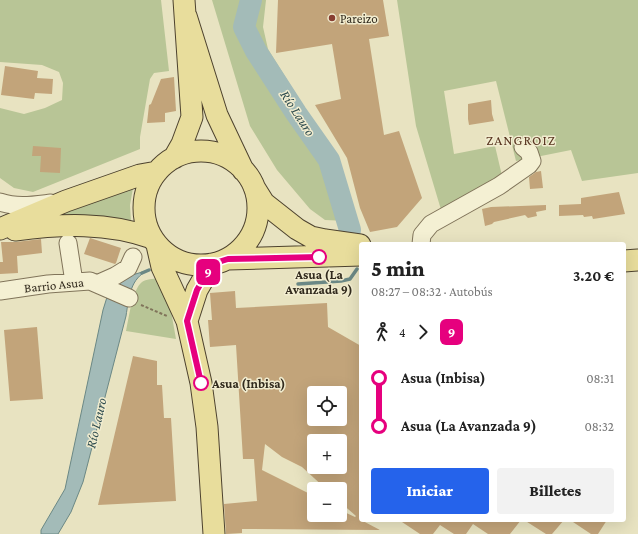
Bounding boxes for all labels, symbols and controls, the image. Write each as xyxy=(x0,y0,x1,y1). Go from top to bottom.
place label: Pareizo xyxy=(340,11,378,26)
marker: Pareizo xyxy=(327,13,337,23)
water label: Río Lauro xyxy=(277,87,319,139)
district label: ZANGROIZ xyxy=(486,132,556,148)
marker: Asua (La Avanzada 9) xyxy=(311,249,327,265)
text: 5 min xyxy=(371,256,425,281)
line badge: 9 xyxy=(195,259,221,285)
text: 9 xyxy=(204,264,212,280)
place label: Asua (La Avanzada 9) xyxy=(284,267,353,298)
text: 3.20 € xyxy=(573,268,614,284)
street label: Barrio Asua xyxy=(23,274,85,296)
text: 08:27 – 08:32 · Autobús xyxy=(371,284,493,299)
icon: walk xyxy=(371,321,393,343)
icon: forward xyxy=(412,321,434,343)
text: 9 xyxy=(448,324,455,340)
text: 4 xyxy=(399,325,406,340)
text: Asua (Inbisa) xyxy=(401,370,486,386)
text: 08:31 xyxy=(586,371,614,386)
marker: Asua (Inbisa) xyxy=(193,375,209,391)
place label: Asua (Inbisa) xyxy=(211,376,285,392)
map controls xyxy=(307,386,347,522)
button: locate xyxy=(307,386,347,426)
water label: Río Lauro xyxy=(82,396,110,450)
text: Asua (La Avanzada 9) xyxy=(401,418,537,434)
text: 08:32 xyxy=(584,419,614,434)
button: + xyxy=(307,434,347,474)
button: Iniciar xyxy=(371,468,489,514)
button: Billetes xyxy=(497,468,614,514)
button: − xyxy=(307,482,347,522)

